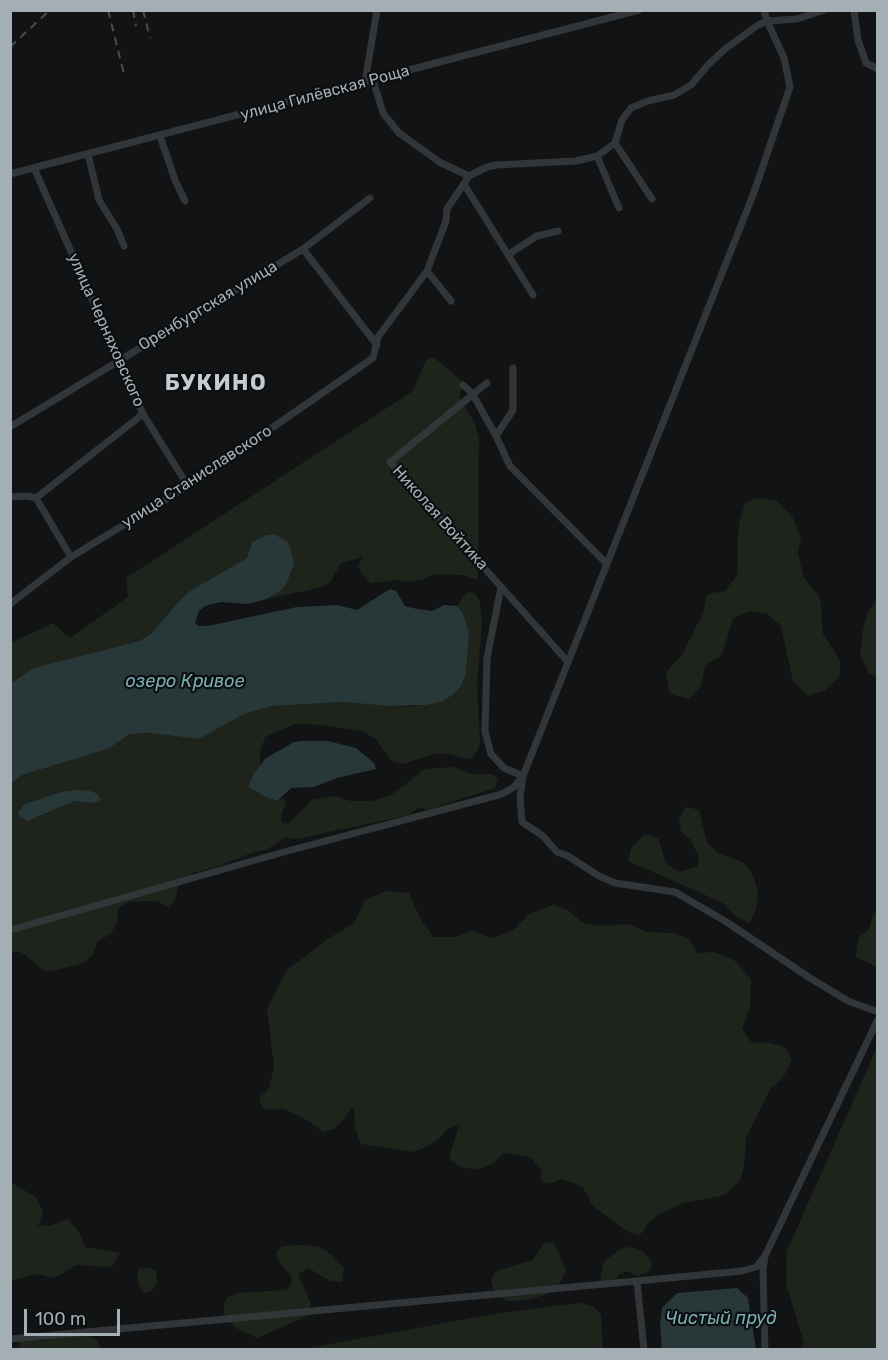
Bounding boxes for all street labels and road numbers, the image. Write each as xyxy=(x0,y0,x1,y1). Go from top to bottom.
street label: улица Гилёвская Роща xyxy=(238,61,412,125)
street label: улица Черняховского xyxy=(63,250,149,410)
street label: Оренбургская улица xyxy=(135,257,281,355)
street label: улица Станиславского xyxy=(118,421,276,533)
street label: Николая Войтика xyxy=(388,462,492,574)

